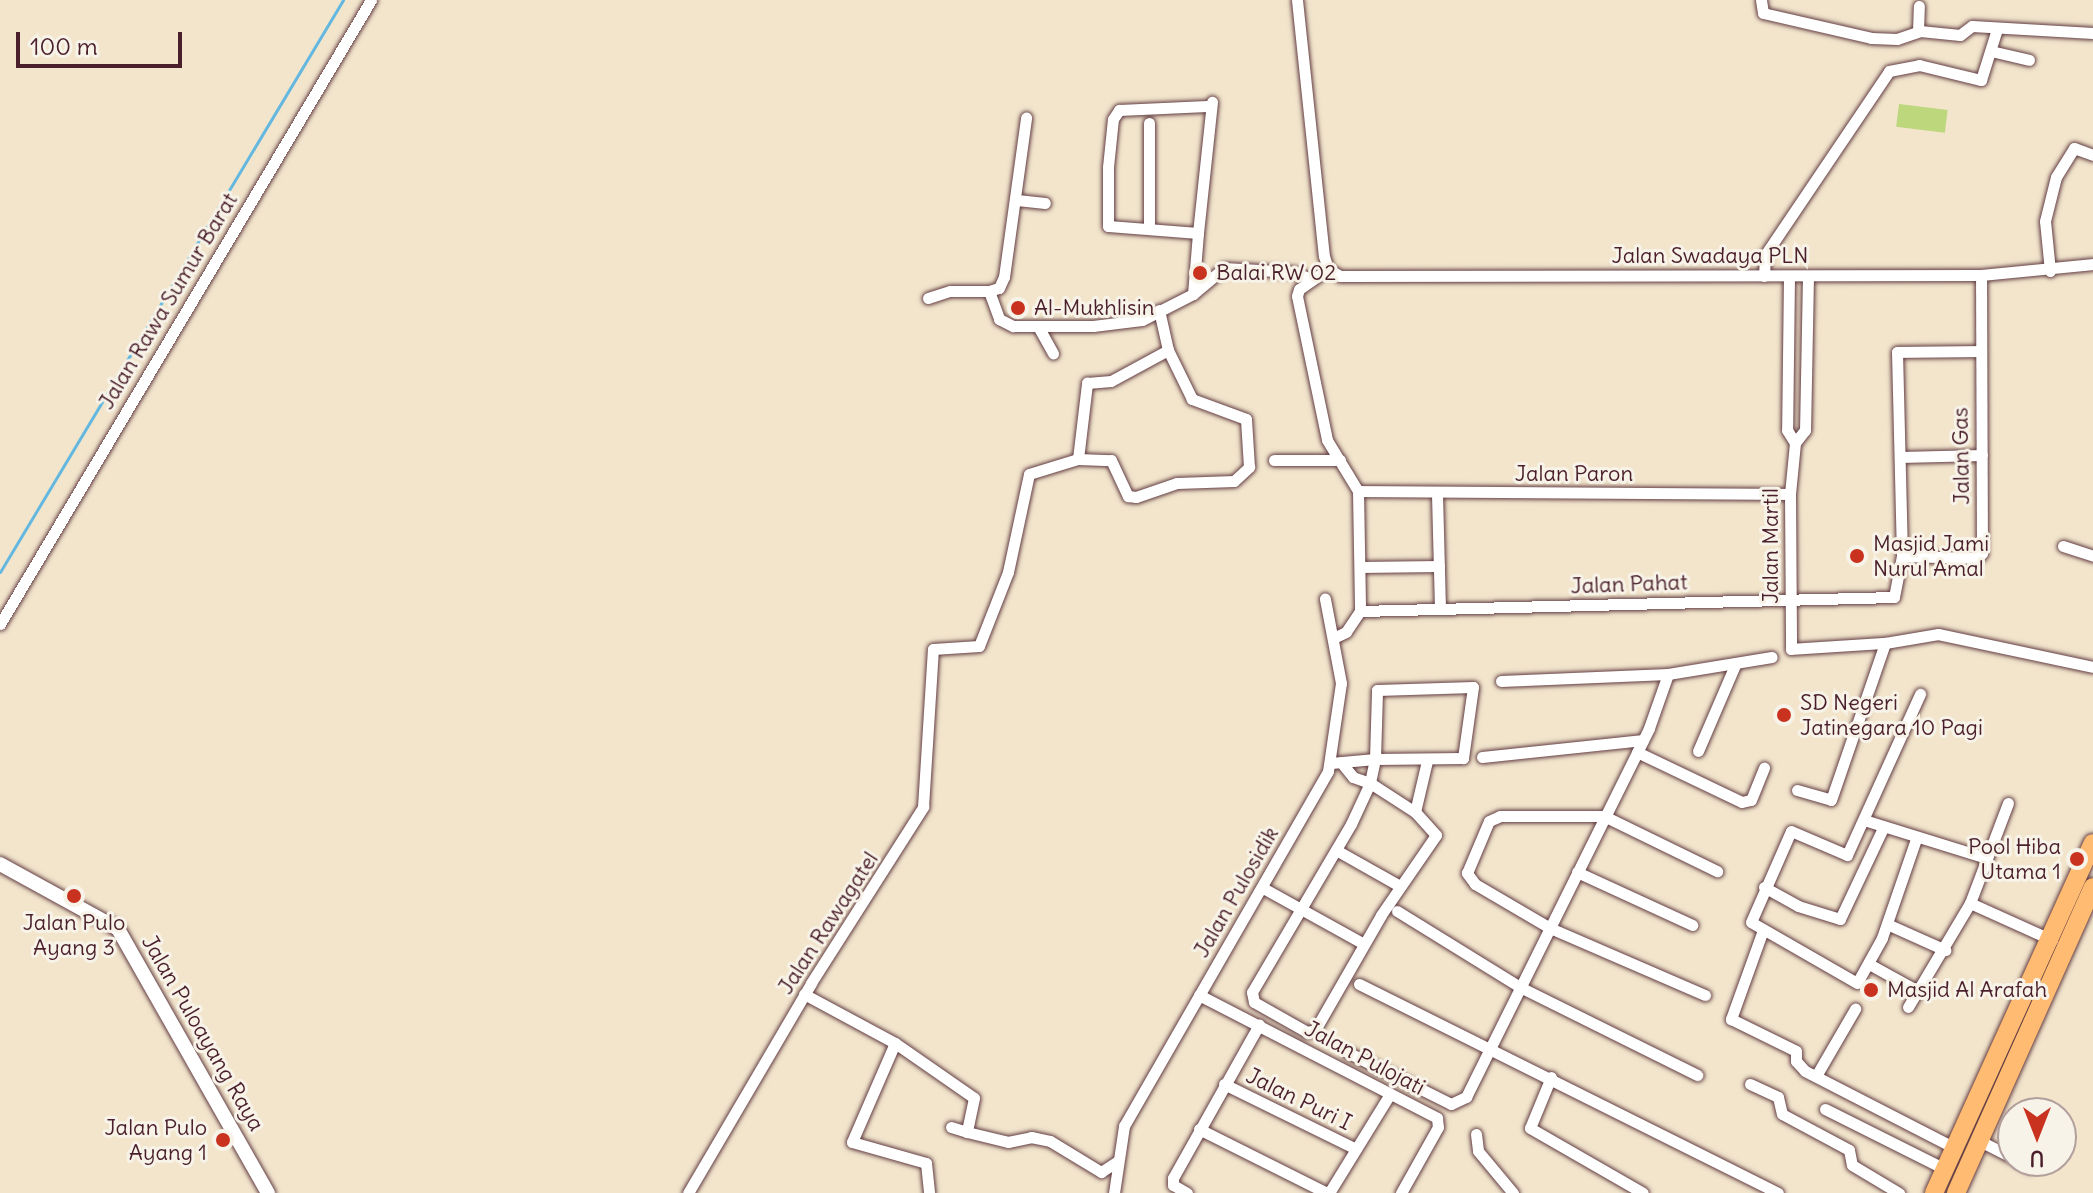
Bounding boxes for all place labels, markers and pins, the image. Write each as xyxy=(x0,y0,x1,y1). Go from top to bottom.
place label: Balai RW 02 xyxy=(1216,260,1336,286)
marker: Balai RW 02 xyxy=(1191,264,1209,282)
place label: Al-Mukhlisin xyxy=(1034,295,1154,321)
marker: Al-Mukhlisin xyxy=(1009,299,1027,317)
place label: Masjid Jami Nurul Amal xyxy=(1873,530,1989,582)
marker: Masjid Jami Nurul Amal xyxy=(1848,547,1866,565)
place label: SD Negeri Jatinegara 10 Pagi xyxy=(1800,689,1983,740)
marker: SD Negeri Jatinegara 10 Pagi xyxy=(1775,706,1793,724)
place label: Pool Hiba Utama 1 xyxy=(1968,833,2061,884)
marker: Pool Hiba Utama 1 xyxy=(2068,850,2086,868)
marker: Jalan Pulo Ayang 3 xyxy=(65,887,83,905)
place label: Jalan Pulo Ayang 3 xyxy=(23,909,125,960)
place label: Masjid Al Arafah xyxy=(1887,977,2047,1003)
marker: Masjid Al Arafah xyxy=(1862,981,1880,999)
place label: Jalan Pulo Ayang 1 xyxy=(104,1114,207,1166)
marker: Jalan Pulo Ayang 1 xyxy=(214,1131,232,1149)

